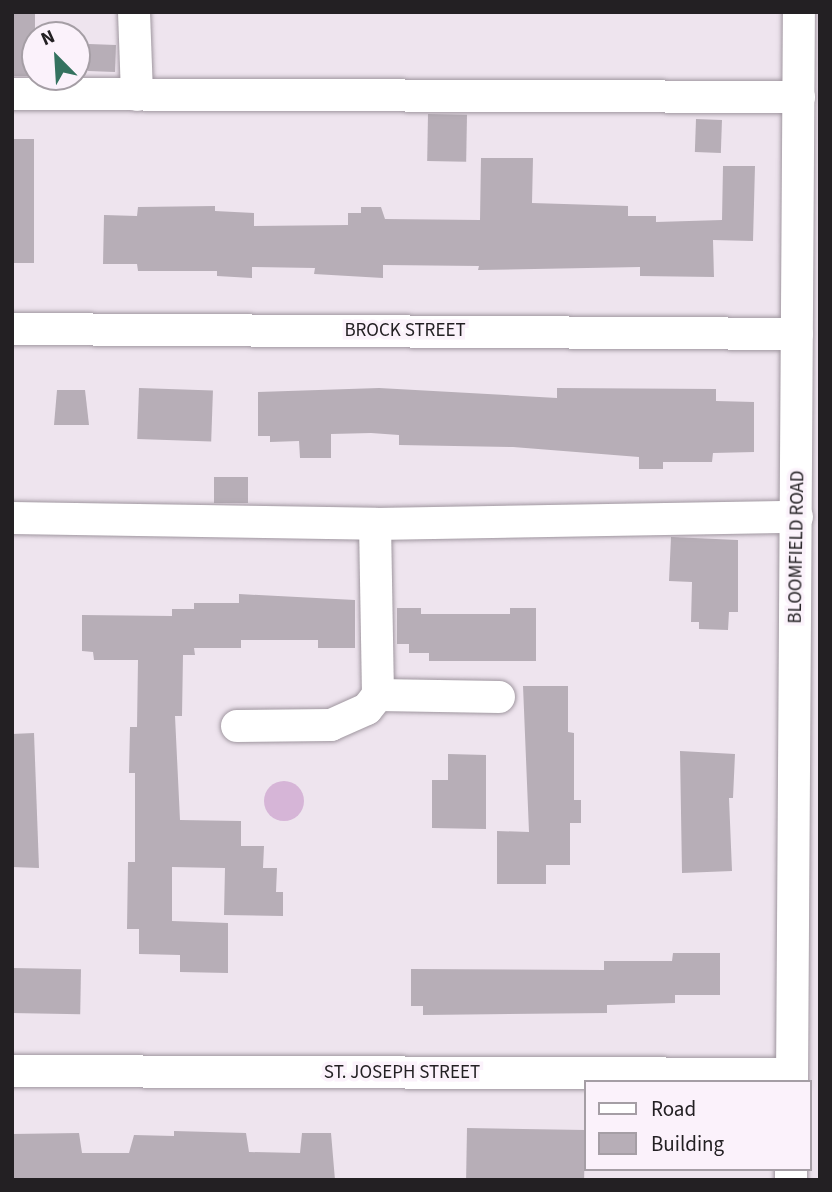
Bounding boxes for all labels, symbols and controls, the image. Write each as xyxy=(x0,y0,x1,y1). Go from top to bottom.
north arrow xyxy=(21,21,91,91)
text: N xyxy=(37,23,59,53)
street label: BROCK STREET xyxy=(344,320,466,342)
street label: BLOOMFIELD ROAD xyxy=(784,470,810,624)
street label: ST. JOSEPH STREET xyxy=(324,1062,480,1084)
legend xyxy=(584,1080,811,1171)
text: Road xyxy=(651,1094,696,1124)
text: Building xyxy=(651,1129,724,1159)

